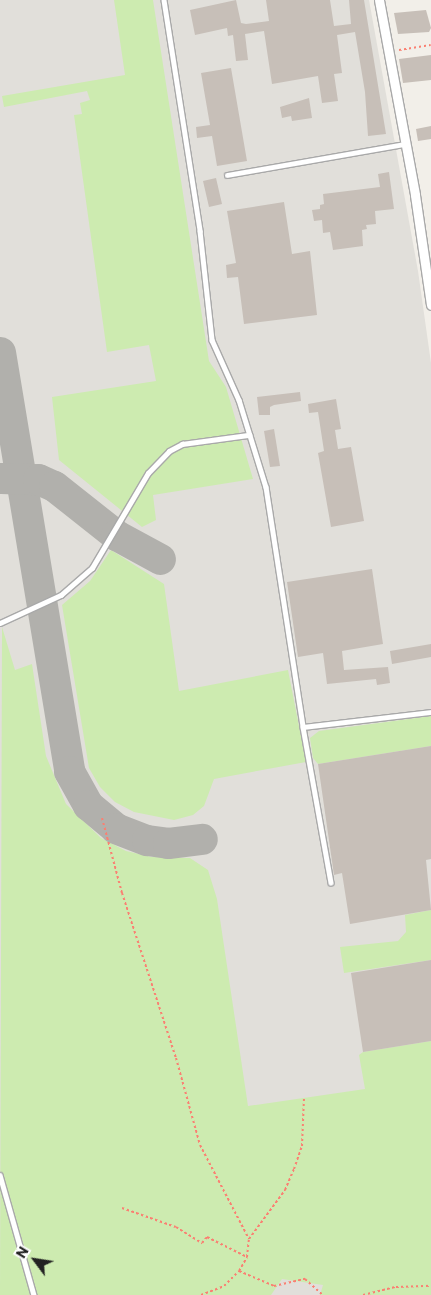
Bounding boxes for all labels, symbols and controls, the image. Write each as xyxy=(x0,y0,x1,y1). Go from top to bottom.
north arrow xyxy=(10,1235,60,1285)
text: N xyxy=(12,1243,32,1261)

